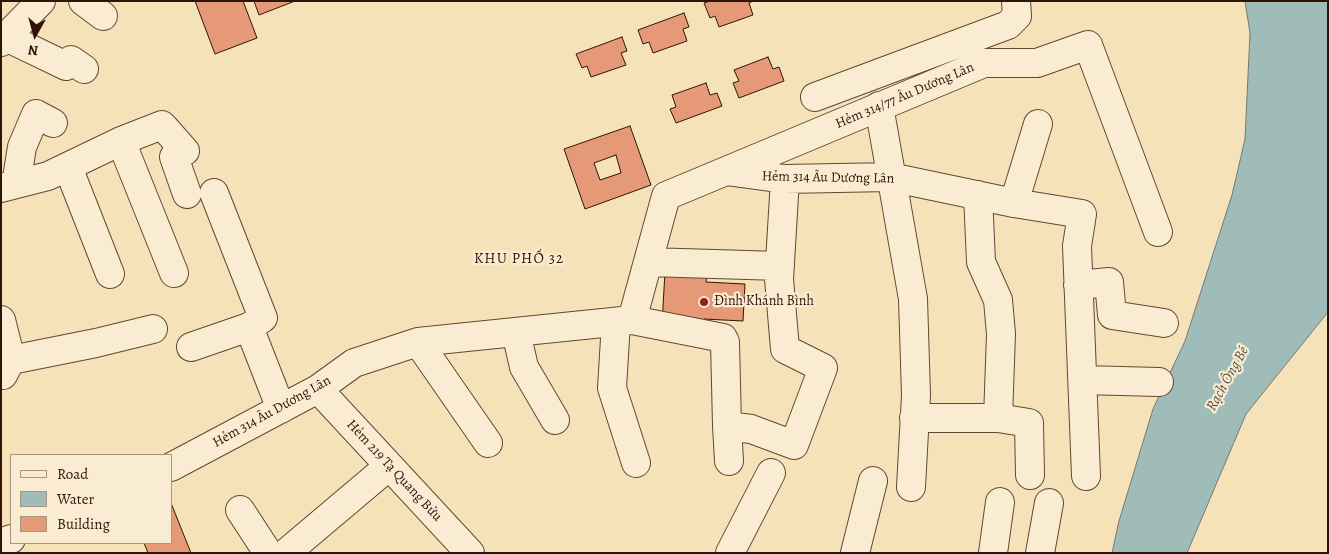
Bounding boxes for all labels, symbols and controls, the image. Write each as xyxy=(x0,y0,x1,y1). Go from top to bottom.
north arrow xyxy=(10,10,60,60)
text: N xyxy=(27,40,39,60)
street label: Hẻm 314/77 Âu Dương Lân xyxy=(833,59,977,133)
street label: Hẻm 314 Âu Dương Lân xyxy=(762,168,894,188)
district label: KHU PHỐ 32 xyxy=(473,250,565,268)
place label: Đình Khánh Bình xyxy=(714,294,814,310)
marker: Đình Khánh Bình xyxy=(698,296,710,308)
water label: Rạch Ông Bé xyxy=(1203,344,1253,414)
street label: Hẻm 314 Âu Dương Lân xyxy=(210,373,334,451)
street label: Hẻm 219 Tạ Quang Bửu xyxy=(343,417,445,525)
legend xyxy=(10,454,172,544)
text: Road xyxy=(57,464,88,484)
text: Water xyxy=(57,489,94,509)
text: Building xyxy=(57,514,110,534)

